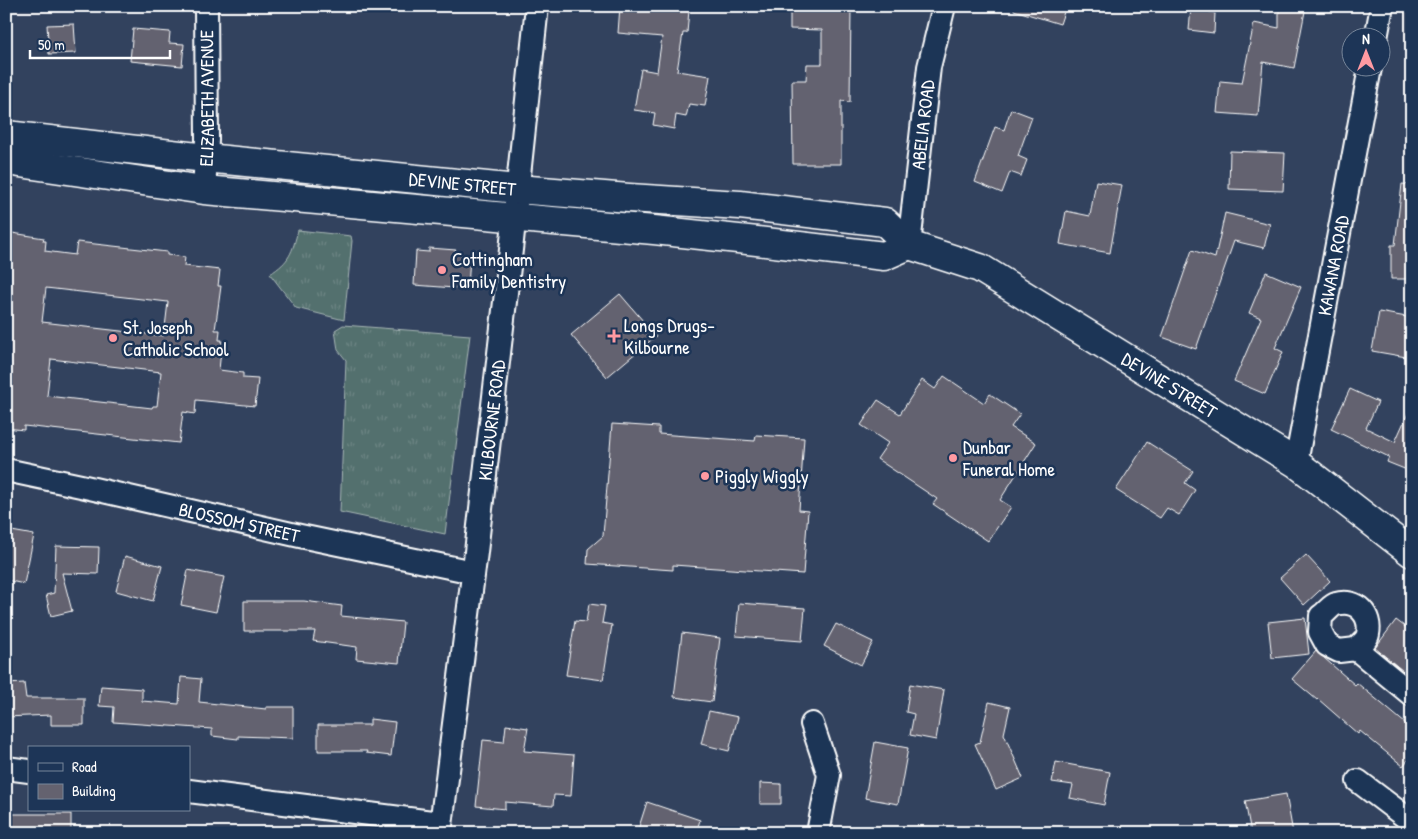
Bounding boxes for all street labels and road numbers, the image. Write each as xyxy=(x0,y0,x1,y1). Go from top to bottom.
street label: ELIZABETH AVENUE xyxy=(192,29,220,167)
street label: ABELIA ROAD xyxy=(905,79,940,171)
street label: DEVINE STREET xyxy=(408,165,518,202)
street label: KAWANA ROAD xyxy=(1311,213,1355,318)
street label: DEVINE STREET xyxy=(1117,346,1223,425)
street label: KILBOURNE ROAD xyxy=(471,358,511,482)
street label: BLOSSOM STREET xyxy=(176,496,303,549)

